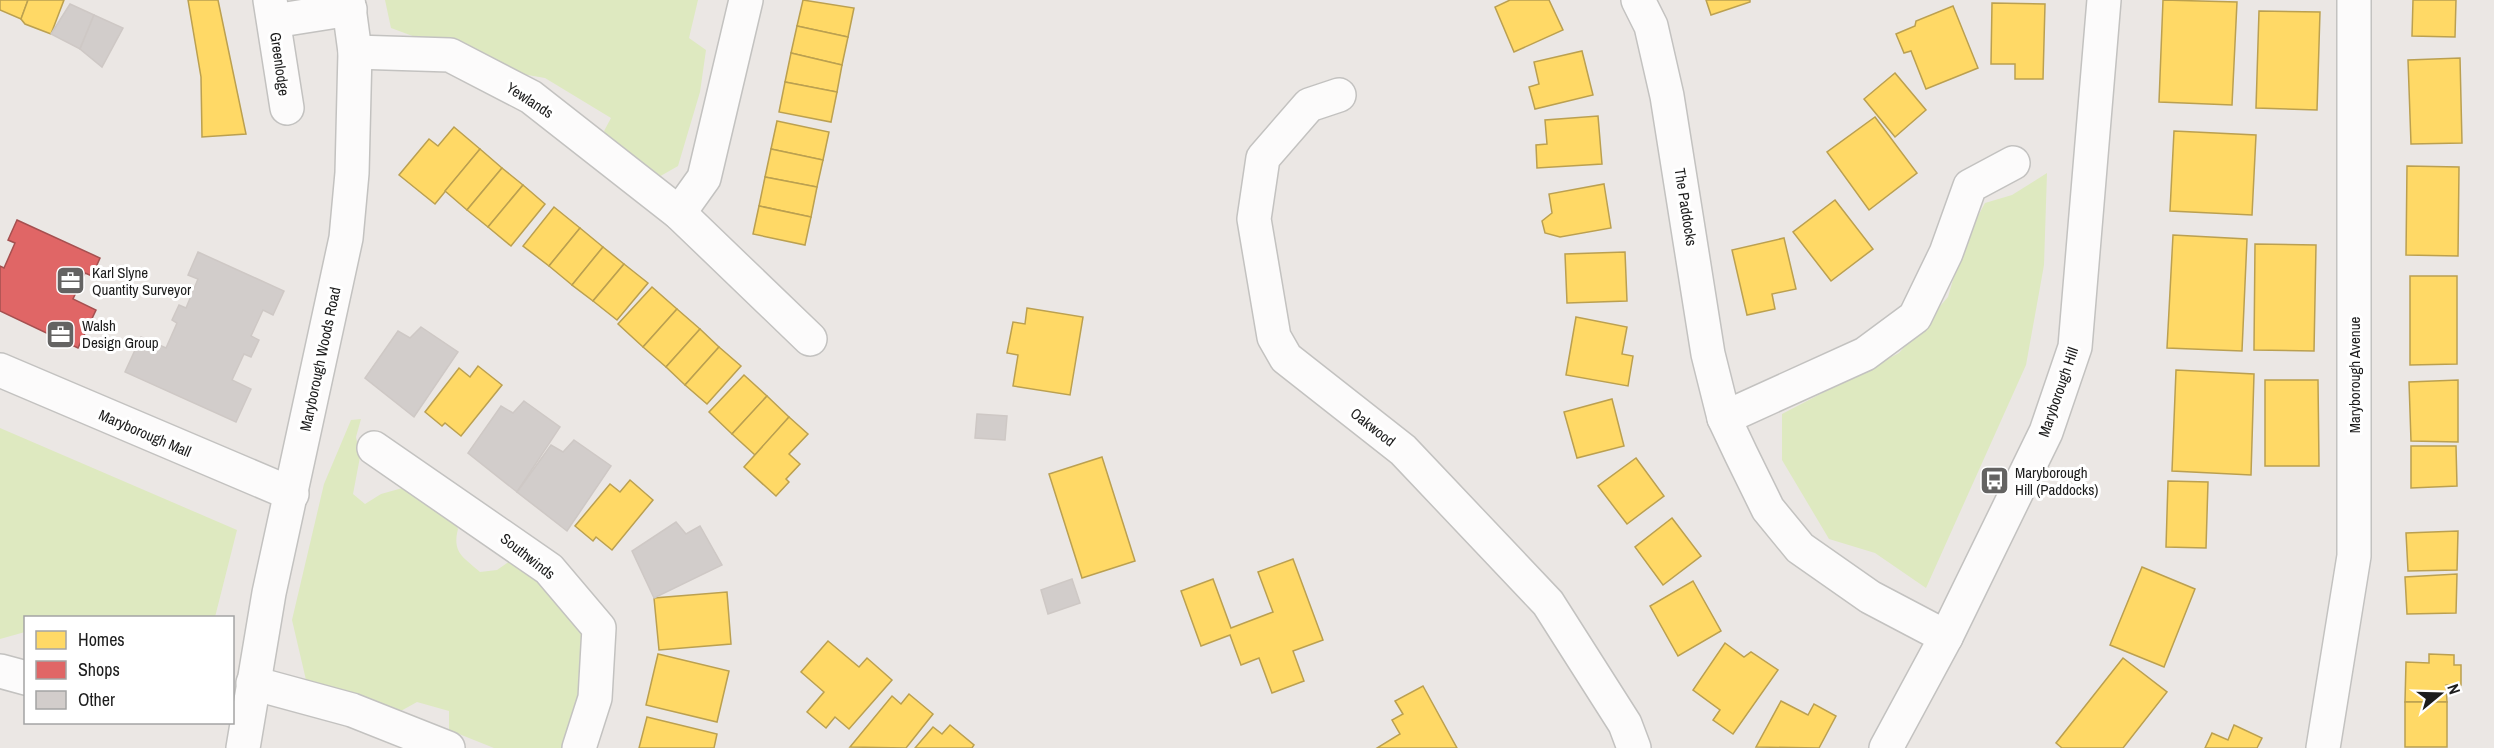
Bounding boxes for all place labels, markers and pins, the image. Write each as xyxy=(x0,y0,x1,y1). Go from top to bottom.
place label: Karl Slyne Quantity Surveyor xyxy=(92,262,191,300)
office icon: Karl Slyne Quantity Surveyor xyxy=(55,265,87,297)
place label: Walsh Design Group xyxy=(82,315,159,353)
office icon: Walsh Design Group xyxy=(45,318,77,350)
place label: Maryborough Hill (Paddocks) xyxy=(2015,462,2098,500)
bus stop icon: Maryborough Hill (Paddocks) xyxy=(1978,465,2010,497)

